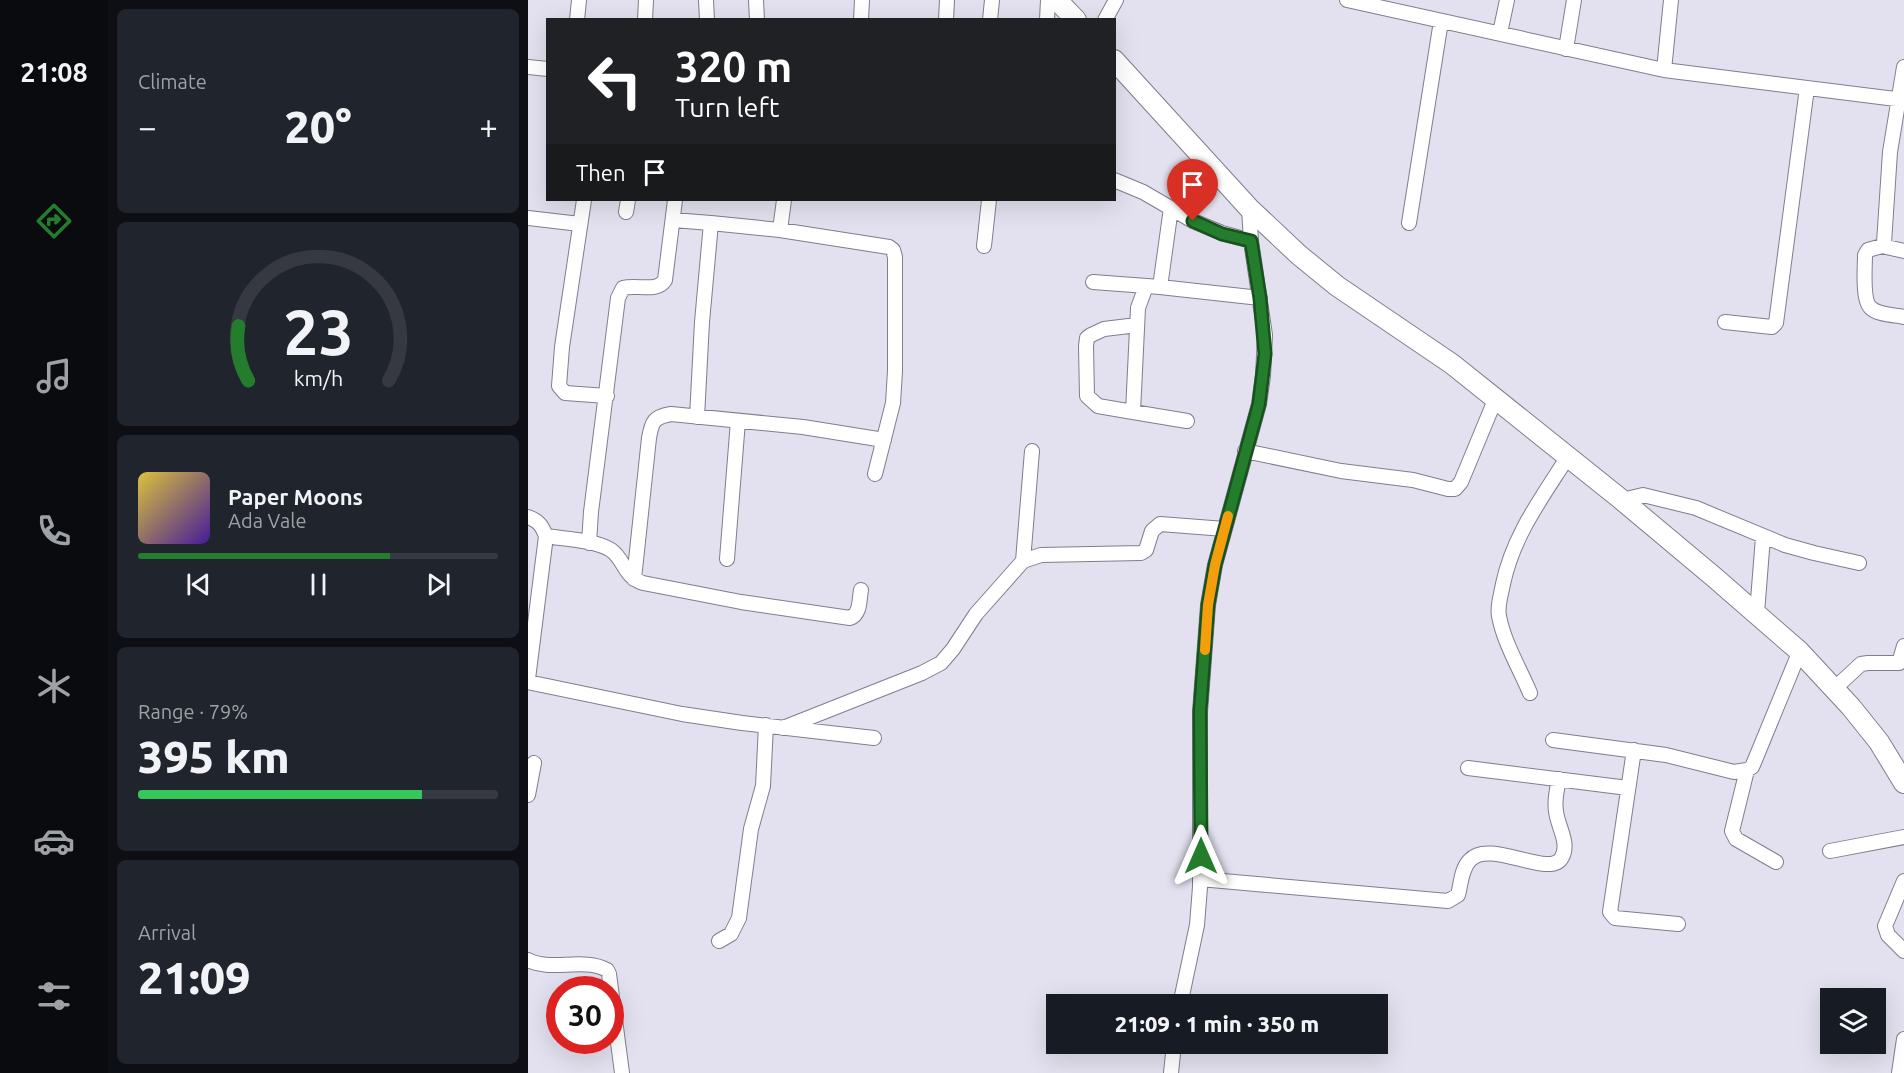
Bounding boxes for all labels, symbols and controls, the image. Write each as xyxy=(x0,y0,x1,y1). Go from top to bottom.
icon: left xyxy=(576,42,654,120)
text: 320 m xyxy=(675,43,792,90)
text: 21:08 xyxy=(20,57,88,87)
text: Climate xyxy=(138,70,207,93)
text: Turn left xyxy=(675,92,779,122)
text: 20° xyxy=(284,101,352,152)
text: − xyxy=(138,108,157,145)
text: + xyxy=(479,108,498,145)
icon: arrive xyxy=(638,156,671,189)
pin xyxy=(1167,159,1218,221)
text: Then xyxy=(576,160,626,185)
icon: arrive xyxy=(1176,168,1209,201)
icon: directions xyxy=(33,200,75,242)
text: 23 xyxy=(283,297,353,367)
icon: music xyxy=(33,355,75,397)
text: km/h xyxy=(293,366,343,390)
text: Paper Moons xyxy=(228,484,363,509)
text: Ada Vale xyxy=(228,509,306,532)
icon: phone xyxy=(33,510,75,552)
icon: previous xyxy=(182,568,215,601)
icon: pause xyxy=(302,568,335,601)
icon: next xyxy=(422,568,455,601)
icon: climate xyxy=(33,665,75,707)
text: Range · 79% xyxy=(138,700,248,723)
text: 395 km xyxy=(138,731,290,782)
icon: car xyxy=(33,820,75,862)
position arrow xyxy=(1169,824,1233,888)
text: Arrival xyxy=(138,921,196,944)
text: 21:09 xyxy=(138,952,251,1003)
icon: filters xyxy=(33,975,75,1017)
speed limit sign: 30 xyxy=(546,976,624,1054)
map controls xyxy=(1820,988,1886,1054)
button: layers xyxy=(1820,988,1886,1054)
text: 21:09 · 1 min · 350 m xyxy=(1115,1011,1319,1036)

